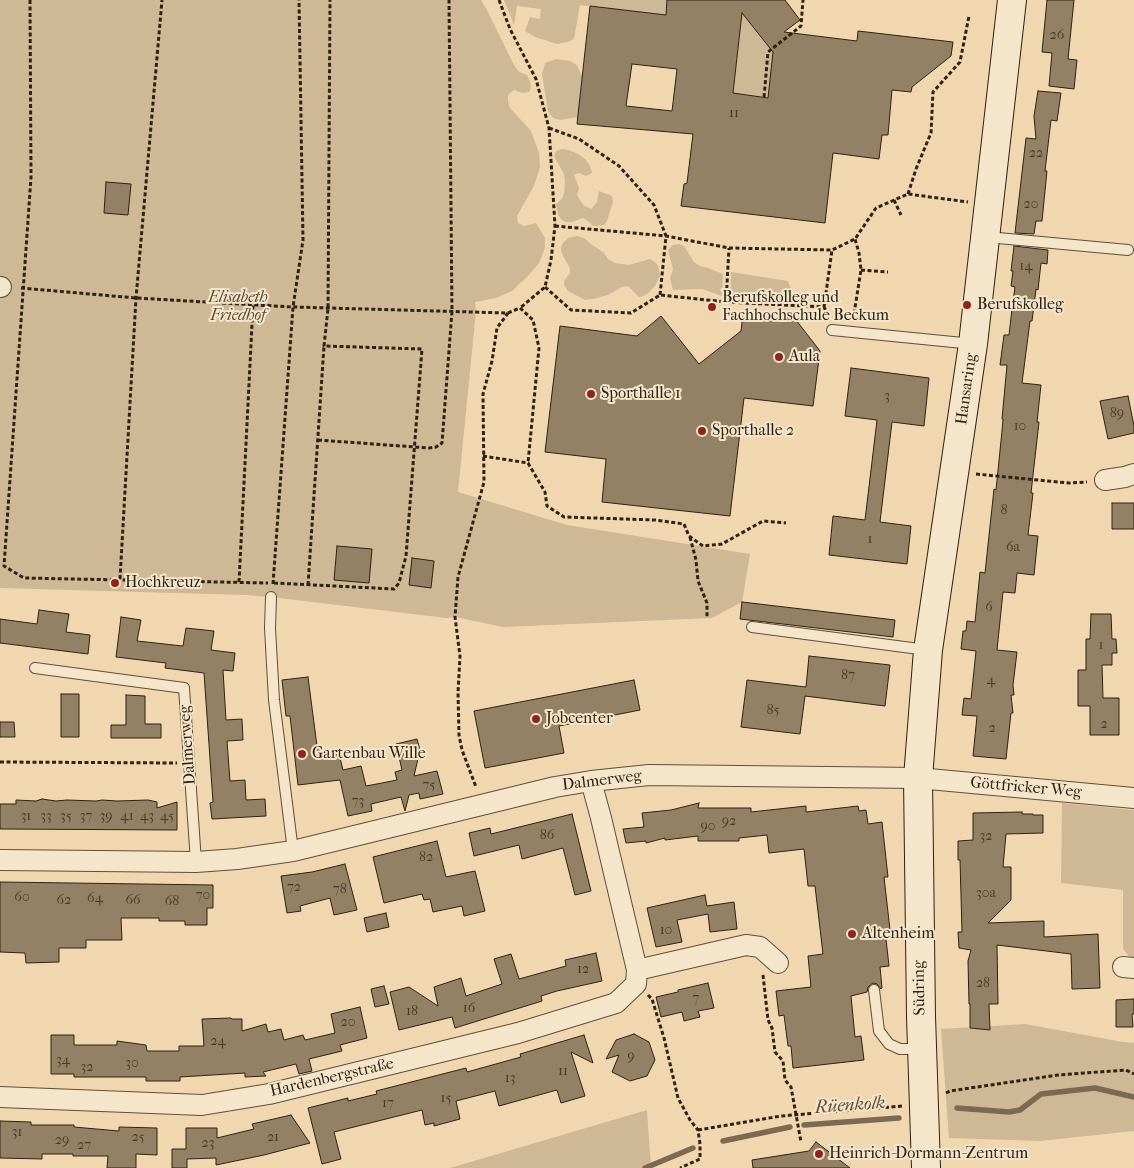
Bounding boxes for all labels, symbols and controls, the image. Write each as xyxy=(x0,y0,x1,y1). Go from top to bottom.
house number: 26 xyxy=(1050,28,1064,44)
house number: 11 xyxy=(729,106,739,122)
house number: 22 xyxy=(1029,146,1043,162)
house number: 20 xyxy=(1024,197,1038,213)
house number: 14 xyxy=(1019,259,1033,275)
park label: Elisabeth Friedhof xyxy=(208,288,268,326)
place label: Berufskolleg und Fachhochschule Beckum xyxy=(722,288,889,326)
place label: Berufskolleg xyxy=(977,295,1064,315)
marker: Berufskolleg xyxy=(961,299,973,311)
marker: Berufskolleg und Fachhochschule Beckum xyxy=(706,301,718,313)
place label: Aula xyxy=(789,347,820,367)
marker: Aula xyxy=(773,351,785,363)
street label: Hansaring xyxy=(952,352,982,426)
place label: Sporthalle 1 xyxy=(601,384,681,404)
marker: Sporthalle 1 xyxy=(585,388,597,400)
house number: 3 xyxy=(884,389,890,405)
house number: 89 xyxy=(1110,406,1124,422)
house number: 10 xyxy=(1014,419,1026,435)
place label: Sporthalle 2 xyxy=(712,421,794,441)
marker: Sporthalle 2 xyxy=(696,425,708,437)
house number: 8 xyxy=(1000,503,1008,519)
house number: 1 xyxy=(868,532,872,548)
house number: 6a xyxy=(1006,540,1020,556)
place label: Hochkreuz xyxy=(125,573,201,593)
marker: Hochkreuz xyxy=(109,577,121,589)
house number: 6 xyxy=(985,600,993,616)
house number: 1 xyxy=(1099,638,1103,654)
house number: 87 xyxy=(841,668,855,684)
house number: 4 xyxy=(987,673,995,689)
house number: 85 xyxy=(766,703,780,719)
street label: Dalmerweg xyxy=(176,704,200,786)
place label: Jobcenter xyxy=(546,709,613,729)
marker: Jobcenter xyxy=(530,713,542,725)
house number: 2 xyxy=(1100,717,1108,733)
house number: 2 xyxy=(988,721,996,737)
place label: Gartenbau Wille xyxy=(312,744,426,764)
marker: Gartenbau Wille xyxy=(296,748,308,760)
street label: Dalmerweg xyxy=(561,767,643,795)
street label: Göttfricker Weg xyxy=(969,774,1083,802)
house number: 75 xyxy=(423,778,435,794)
house number: 73 xyxy=(352,794,364,810)
house number: 31 xyxy=(21,809,31,825)
house number: 33 xyxy=(40,809,52,825)
house number: 35 xyxy=(60,809,72,825)
house number: 37 xyxy=(80,809,92,825)
house number: 39 xyxy=(99,809,113,825)
house number: 41 xyxy=(120,809,134,825)
house number: 43 xyxy=(140,809,154,825)
house number: 45 xyxy=(160,809,174,825)
house number: 92 xyxy=(722,814,736,830)
house number: 90 xyxy=(700,819,716,835)
house number: 86 xyxy=(540,828,554,844)
house number: 32 xyxy=(980,829,992,845)
house number: 82 xyxy=(419,850,433,866)
house number: 72 xyxy=(287,880,301,896)
house number: 78 xyxy=(333,882,347,898)
house number: 30a xyxy=(976,886,996,902)
house number: 70 xyxy=(196,888,210,904)
house number: 60 xyxy=(14,890,30,906)
house number: 64 xyxy=(87,891,103,907)
house number: 62 xyxy=(57,893,71,909)
house number: 66 xyxy=(125,893,141,909)
house number: 68 xyxy=(165,894,179,910)
house number: 10 xyxy=(660,923,672,939)
place label: Altenheim xyxy=(862,924,934,944)
marker: Altenheim xyxy=(846,928,858,940)
street label: Südring xyxy=(910,960,930,1016)
house number: 12 xyxy=(577,962,589,978)
house number: 28 xyxy=(976,976,990,992)
house number: 7 xyxy=(693,991,699,1007)
house number: 16 xyxy=(463,1001,475,1017)
house number: 18 xyxy=(406,1004,418,1020)
house number: 20 xyxy=(341,1015,355,1031)
house number: 24 xyxy=(210,1034,226,1050)
house number: 9 xyxy=(627,1049,635,1065)
house number: 34 xyxy=(56,1053,70,1069)
street label: Hardenbergstraße xyxy=(268,1054,396,1102)
house number: 30 xyxy=(125,1056,139,1072)
house number: 32 xyxy=(81,1060,93,1076)
house number: 11 xyxy=(558,1064,568,1080)
house number: 13 xyxy=(505,1071,515,1087)
house number: 15 xyxy=(441,1091,451,1107)
water label: Rüenkolk xyxy=(814,1093,886,1119)
house number: 17 xyxy=(382,1096,394,1112)
house number: 31 xyxy=(12,1125,22,1141)
house number: 25 xyxy=(131,1130,145,1146)
house number: 21 xyxy=(267,1130,279,1146)
house number: 29 xyxy=(55,1133,69,1149)
house number: 23 xyxy=(202,1136,214,1152)
house number: 27 xyxy=(77,1138,91,1154)
place label: Heinrich-Dormann-Zentrum xyxy=(829,1144,1028,1164)
marker: Heinrich-Dormann-Zentrum xyxy=(813,1148,825,1160)

